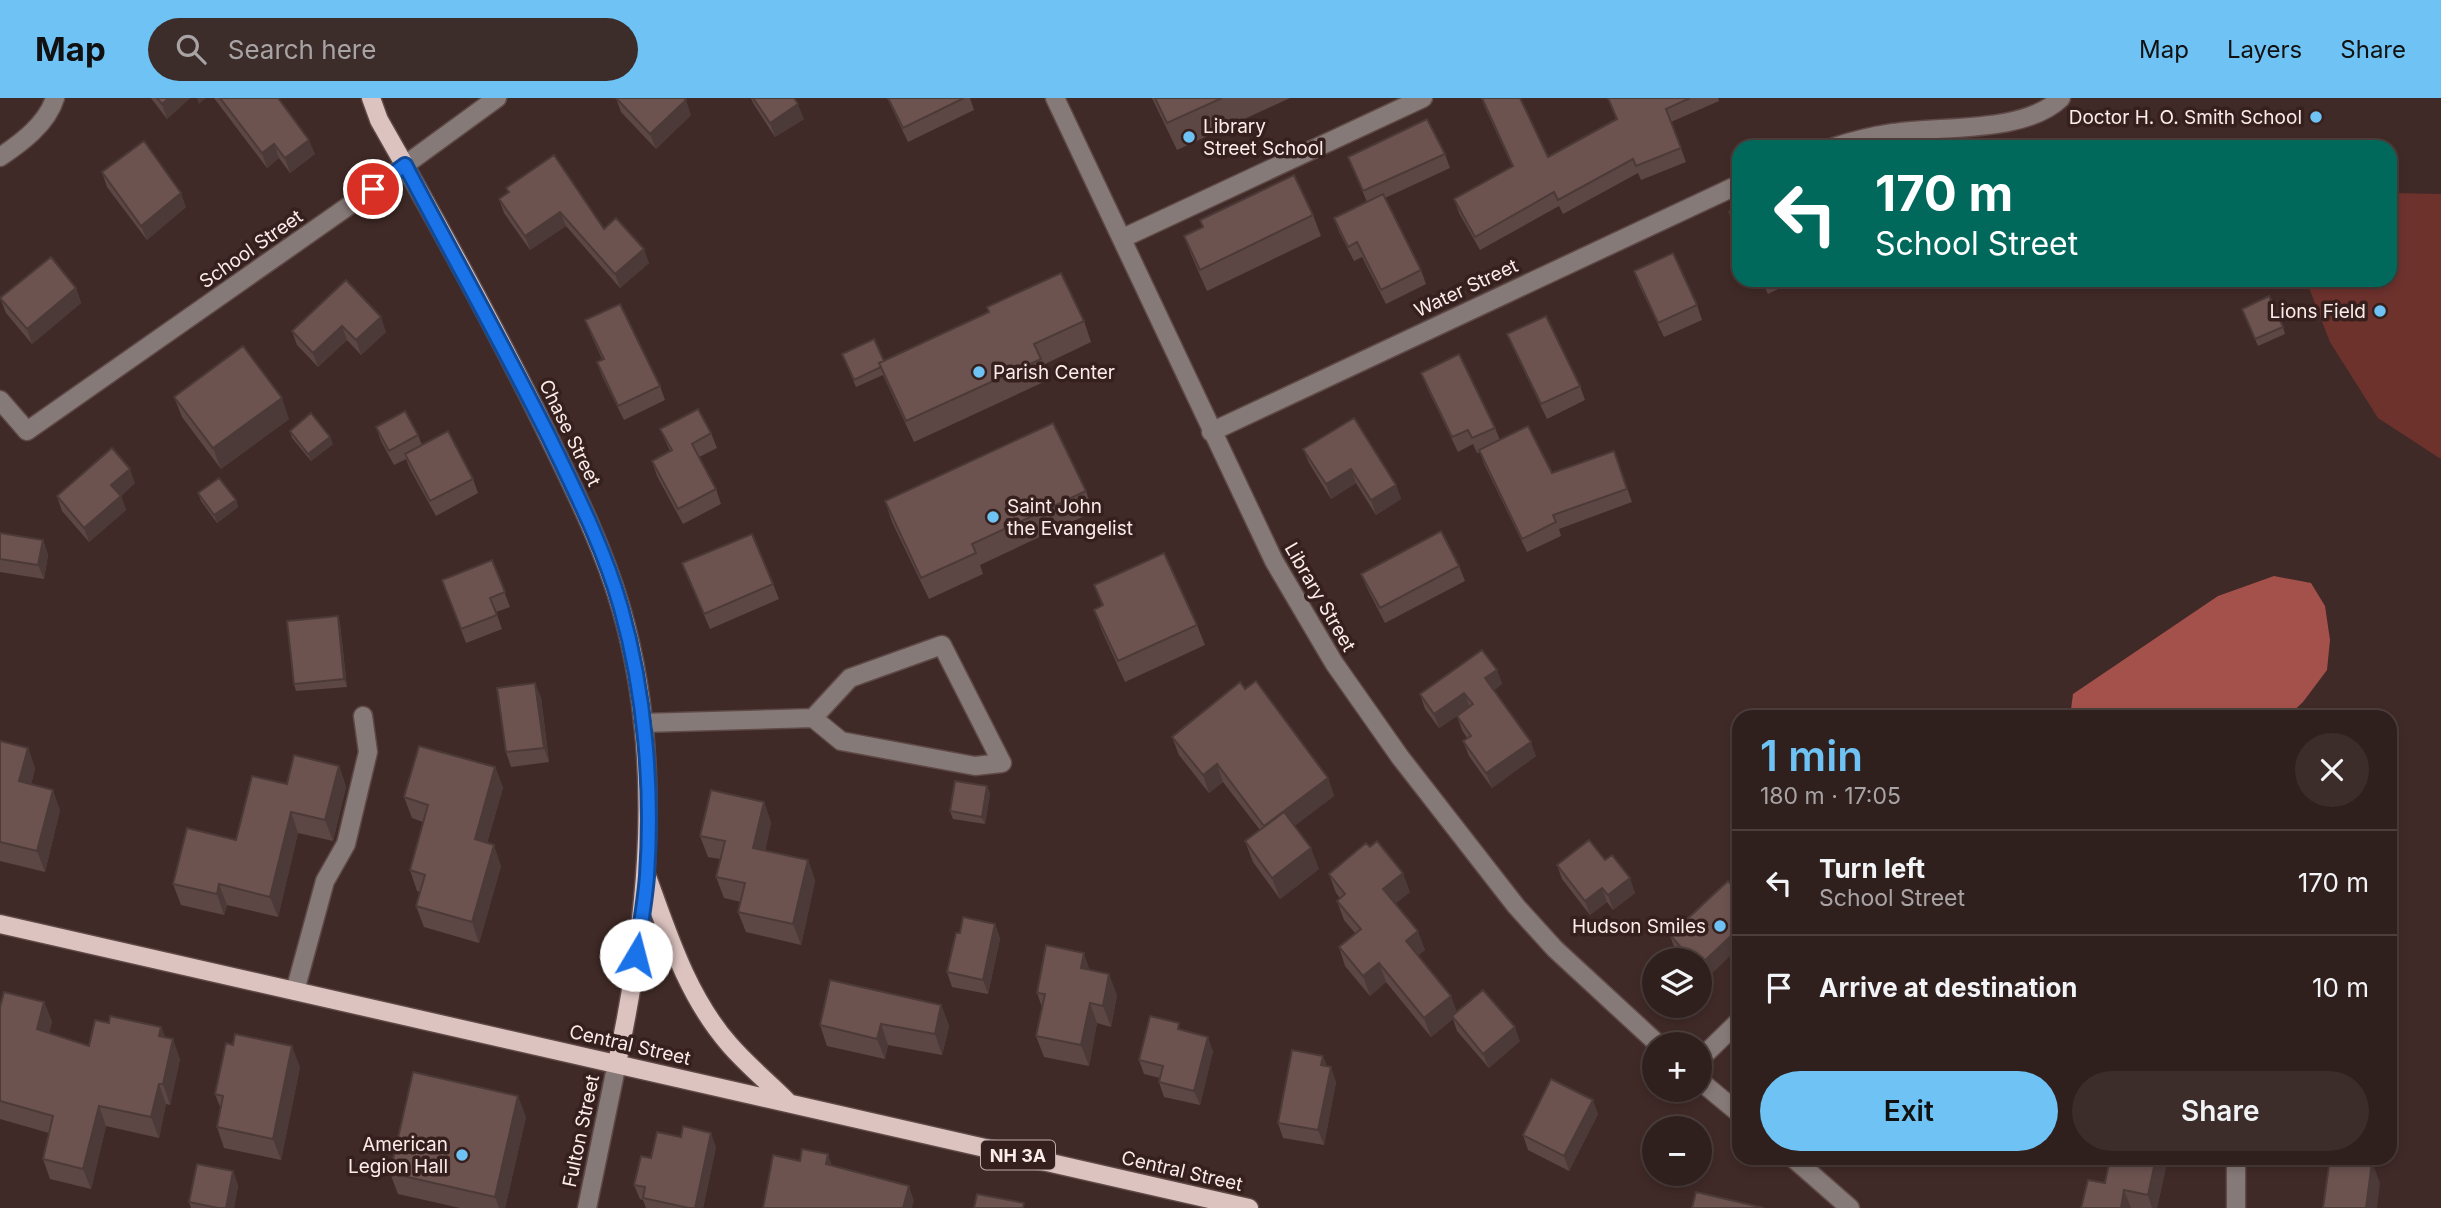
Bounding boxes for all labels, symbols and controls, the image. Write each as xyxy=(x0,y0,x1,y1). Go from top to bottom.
search box xyxy=(148,18,638,81)
text: Map xyxy=(35,29,106,69)
icon: search xyxy=(172,30,210,68)
text: Search here xyxy=(228,34,376,65)
text: Map xyxy=(2139,35,2189,64)
text: Layers xyxy=(2227,35,2302,64)
text: Share xyxy=(2340,35,2406,64)
place label: Doctor H. O. Smith School xyxy=(2069,106,2302,129)
marker: Doctor H. O. Smith School xyxy=(2308,109,2324,125)
place label: Library Street School xyxy=(1203,115,1324,160)
marker: Library Street School xyxy=(1181,129,1197,145)
pin xyxy=(343,159,403,219)
text: 170 m xyxy=(1875,164,2013,223)
icon: left xyxy=(1760,168,1851,259)
icon: arrive xyxy=(354,170,392,208)
street label: School Street xyxy=(195,205,307,293)
text: School Street xyxy=(1875,224,2078,263)
street label: Water Street xyxy=(1411,254,1521,322)
place label: Lions Field xyxy=(2270,300,2366,323)
marker: Lions Field xyxy=(2372,303,2388,319)
place label: Parish Center xyxy=(993,361,1115,384)
marker: Parish Center xyxy=(971,364,987,380)
street label: Chase Street xyxy=(534,376,606,490)
place label: Saint John the Evangelist xyxy=(1007,495,1133,540)
marker: Saint John the Evangelist xyxy=(985,509,1001,525)
street label: Library Street xyxy=(1280,538,1360,656)
text: 1 min xyxy=(1760,730,1863,781)
button: close xyxy=(2295,733,2369,807)
text: 180 m · 17:05 xyxy=(1760,782,1901,810)
text: Turn left xyxy=(1819,853,1925,884)
icon: left xyxy=(1760,864,1798,902)
text: 170 m xyxy=(2298,867,2369,898)
text: School Street xyxy=(1819,884,1965,912)
place label: Hudson Smiles xyxy=(1572,915,1706,938)
position arrow xyxy=(599,918,673,992)
marker: Hudson Smiles xyxy=(1712,918,1728,934)
map controls xyxy=(1642,948,1712,1186)
button: layers xyxy=(1642,948,1712,1018)
icon: arrive xyxy=(1760,969,1798,1007)
text: Arrive at destination xyxy=(1819,972,2078,1003)
text: 10 m xyxy=(2312,972,2369,1003)
street label: Central Street xyxy=(567,1020,693,1070)
button: + xyxy=(1642,1032,1712,1102)
button: Exit xyxy=(1760,1071,2058,1151)
button: Share xyxy=(2072,1071,2369,1151)
street label: Fulton Street xyxy=(558,1073,604,1189)
button: − xyxy=(1642,1116,1712,1186)
place label: American Legion Hall xyxy=(348,1133,448,1178)
road number: NH 3A xyxy=(981,1140,1055,1170)
street label: Central Street xyxy=(1119,1146,1245,1196)
marker: American Legion Hall xyxy=(454,1147,470,1163)

